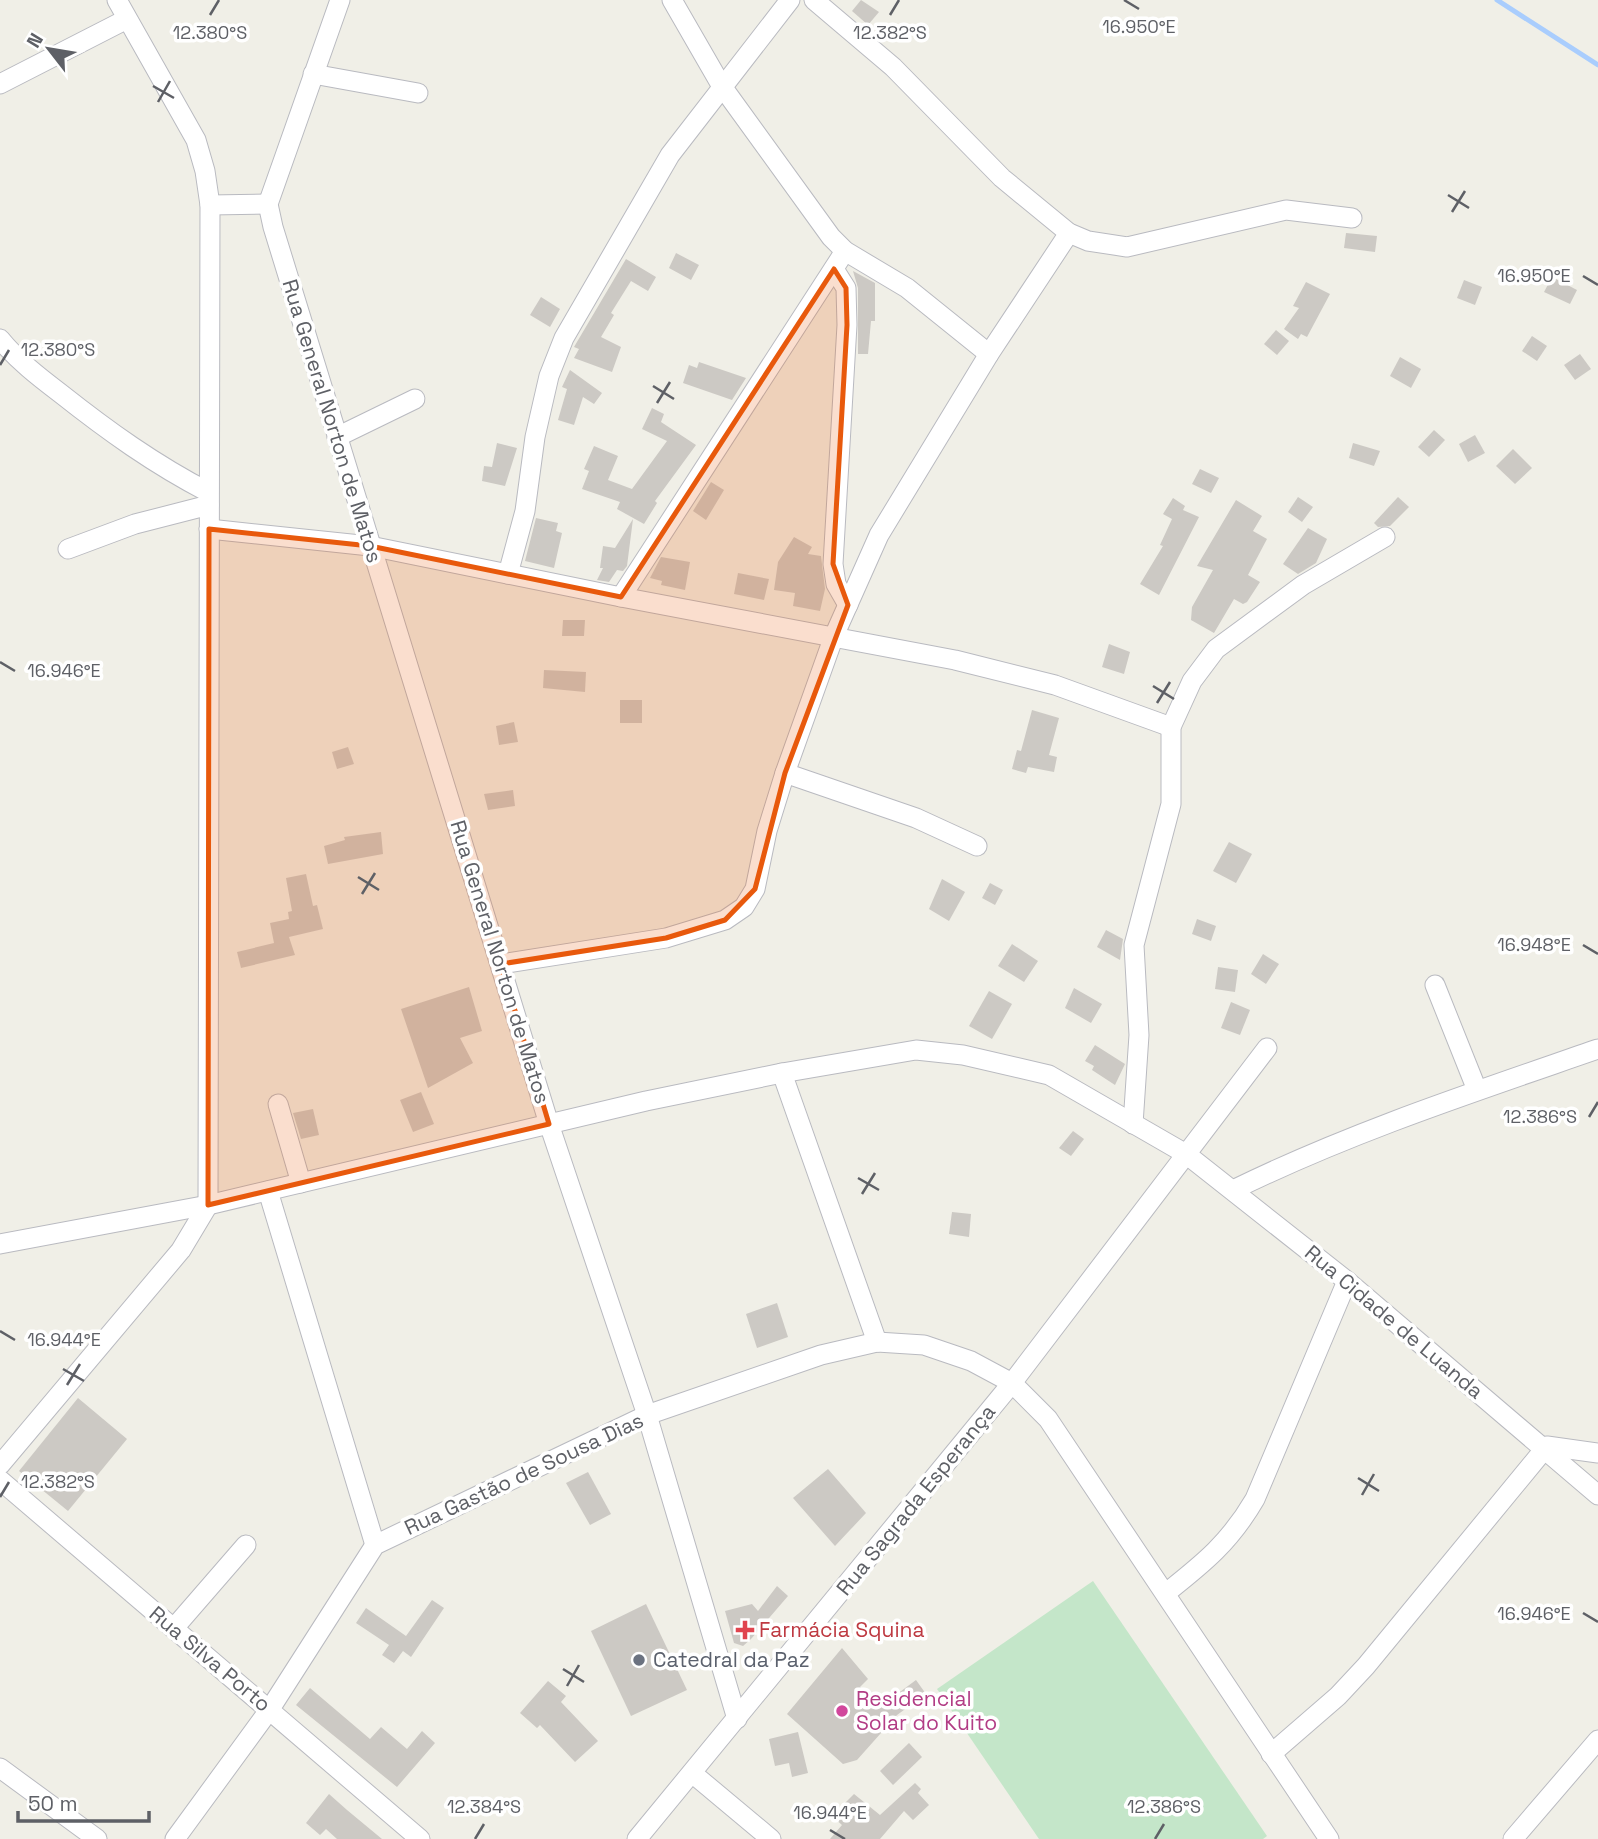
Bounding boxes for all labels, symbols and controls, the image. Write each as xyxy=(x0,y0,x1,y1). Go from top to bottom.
north arrow xyxy=(14,14,84,84)
text: 16.950°E xyxy=(1102,15,1176,38)
text: 12.380°S xyxy=(173,21,247,44)
text: 12.382°S xyxy=(853,21,927,44)
text: N xyxy=(21,29,49,52)
text: 16.950°E xyxy=(1497,264,1571,287)
street label: Rua General Norton de Matos xyxy=(276,276,389,566)
text: 12.380°S xyxy=(21,338,95,361)
text: 16.946°E xyxy=(27,659,101,682)
street label: Rua General Norton de Matos xyxy=(444,817,557,1107)
text: 16.948°E xyxy=(1497,933,1571,956)
text: 12.386°S xyxy=(1503,1105,1577,1128)
street label: Rua Cidade de Luanda xyxy=(1299,1239,1489,1404)
text: 16.944°E xyxy=(27,1328,101,1351)
street label: Rua Sagrada Esperança xyxy=(830,1399,1001,1601)
street label: Rua Gastão de Sousa Dias xyxy=(400,1406,648,1541)
text: 12.382°S xyxy=(21,1470,95,1493)
street label: Rua Silva Porto xyxy=(144,1600,277,1717)
text: 16.946°E xyxy=(1497,1602,1571,1625)
place label: Farmácia Squina xyxy=(759,1616,925,1643)
marker: Farmácia Squina xyxy=(737,1622,753,1638)
place label: Catedral da Paz xyxy=(653,1646,810,1673)
marker: Catedral da Paz xyxy=(631,1652,647,1668)
place label: Residencial Solar do Kuito xyxy=(856,1685,997,1736)
marker: Residencial Solar do Kuito xyxy=(834,1703,850,1719)
scale bar xyxy=(18,1780,149,1824)
text: 50 m xyxy=(28,1790,78,1817)
text: 12.384°S xyxy=(447,1795,521,1818)
text: 12.386°S xyxy=(1127,1795,1201,1818)
text: 16.944°E xyxy=(793,1801,867,1824)

